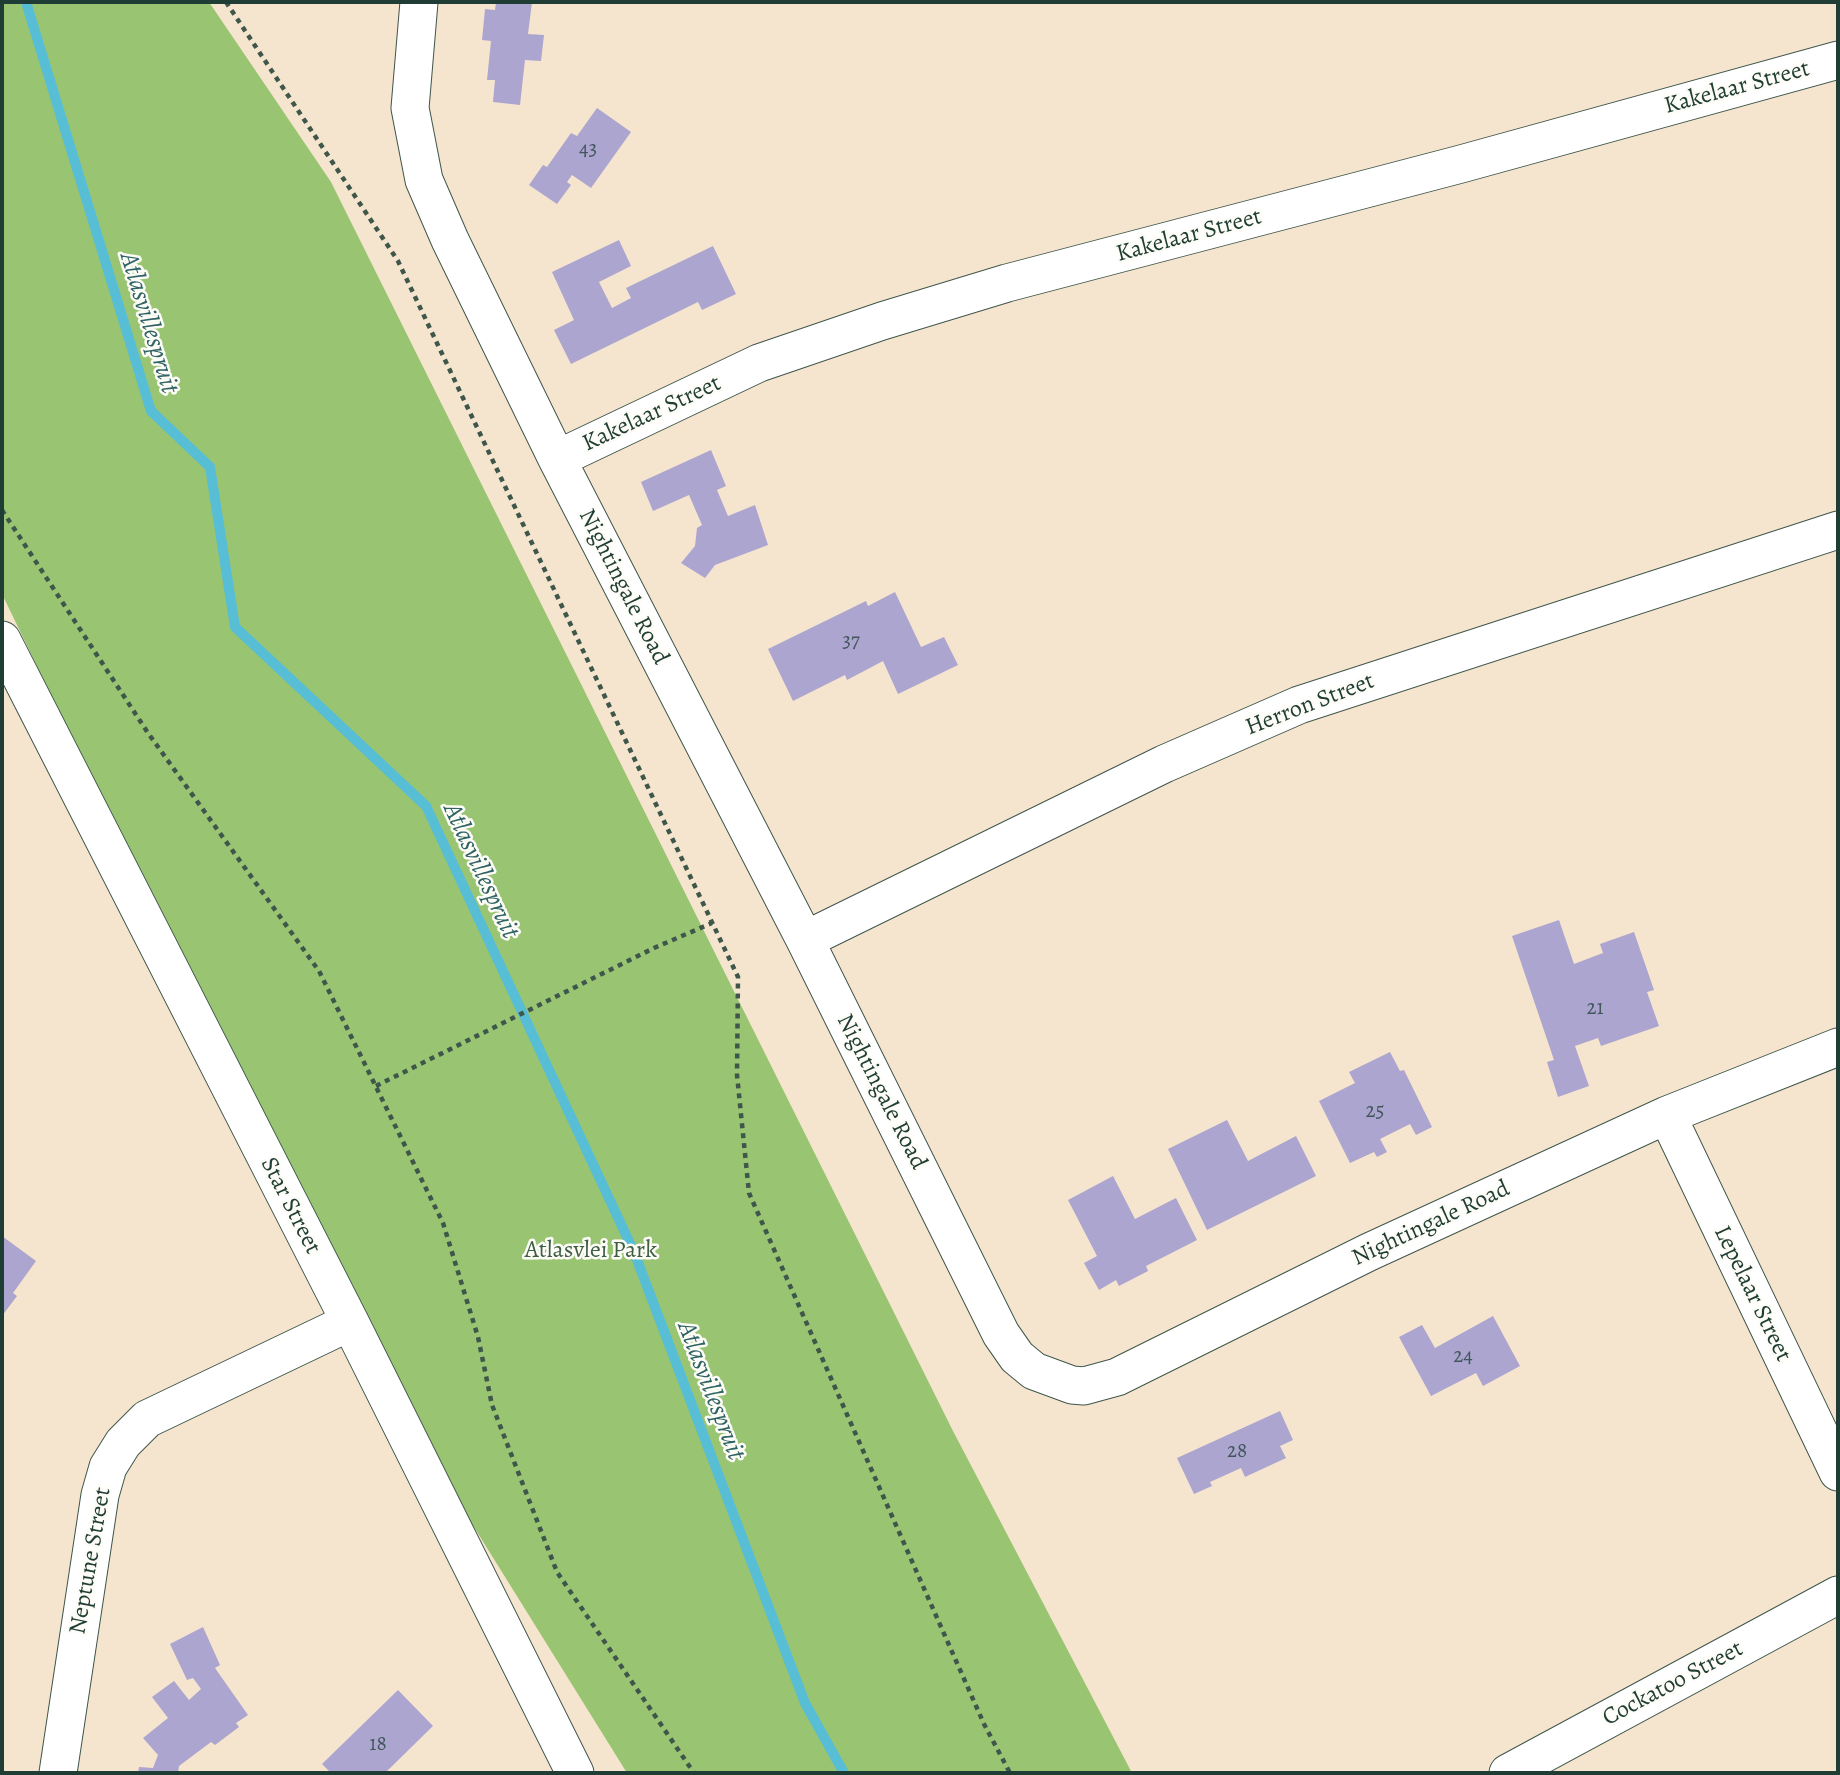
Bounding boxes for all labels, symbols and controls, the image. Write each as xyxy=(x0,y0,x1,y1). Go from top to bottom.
street label: Kakelaar Street xyxy=(1661,55,1813,121)
house number: 43 xyxy=(579,137,597,163)
street label: Kakelaar Street xyxy=(1113,203,1265,269)
water label: Atlasvillespruit xyxy=(112,249,184,397)
street label: Kakelaar Street xyxy=(578,369,726,459)
street label: Nightingale Road xyxy=(571,504,675,670)
house number: 37 xyxy=(842,629,860,655)
street label: Herron Street xyxy=(1242,667,1378,743)
water label: Atlasvillespruit xyxy=(435,798,525,944)
house number: 21 xyxy=(1586,996,1604,1022)
street label: Nightingale Road xyxy=(829,1009,933,1175)
house number: 25 xyxy=(1365,1099,1385,1125)
street label: Star Street xyxy=(253,1153,327,1259)
street label: Nightingale Road xyxy=(1348,1175,1514,1273)
street label: Lepelaar Street xyxy=(1707,1221,1797,1367)
park label: Atlasvlei Park xyxy=(525,1237,657,1265)
water label: Atlasvillespruit xyxy=(669,1317,751,1465)
house number: 24 xyxy=(1453,1344,1473,1370)
house number: 28 xyxy=(1227,1439,1247,1465)
street label: Neptune Street xyxy=(64,1485,118,1637)
street label: Cockatoo Street xyxy=(1598,1635,1748,1733)
house number: 18 xyxy=(369,1732,387,1758)

